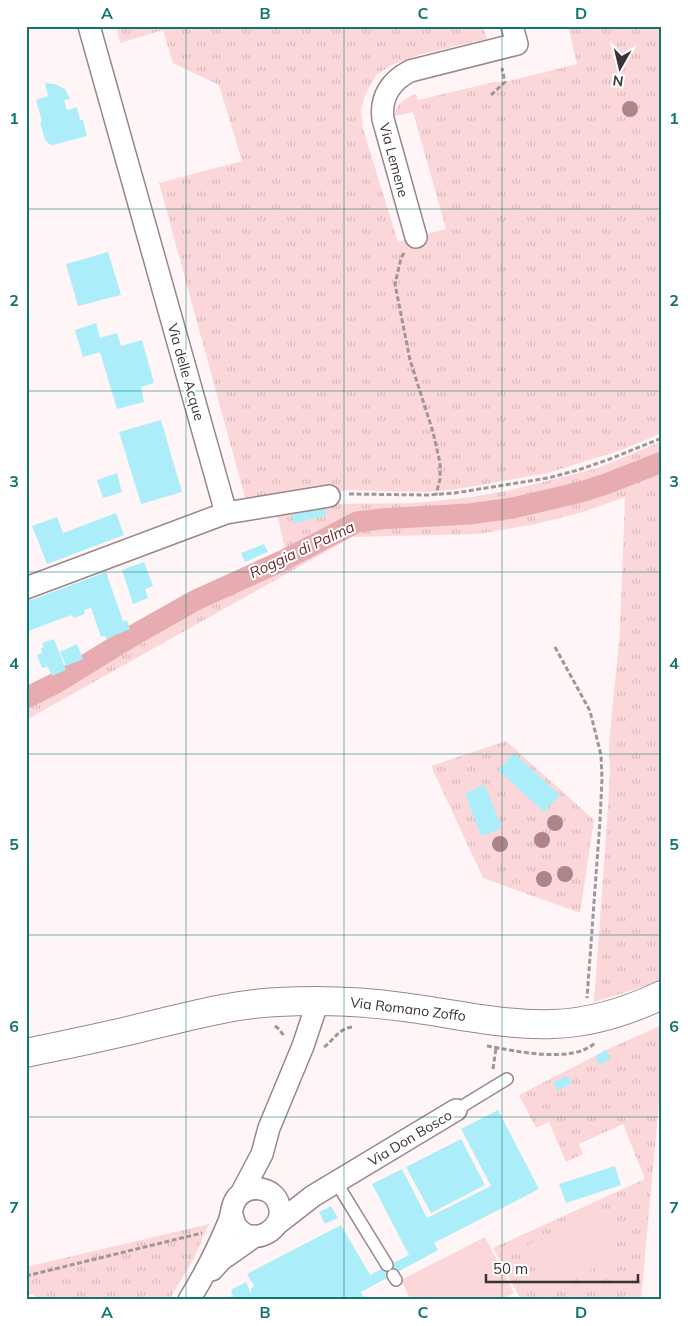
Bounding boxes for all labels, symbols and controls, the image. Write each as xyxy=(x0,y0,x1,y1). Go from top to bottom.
text: A xyxy=(101,3,113,23)
text: B xyxy=(259,3,271,23)
text: C xyxy=(418,3,429,23)
text: D xyxy=(575,3,587,23)
north arrow xyxy=(596,42,646,92)
text: N xyxy=(612,71,625,91)
text: 1 xyxy=(9,108,19,128)
text: 1 xyxy=(669,108,679,128)
street label: Via Lemene xyxy=(375,121,413,199)
text: 2 xyxy=(9,290,19,310)
text: 2 xyxy=(669,290,679,310)
street label: Via delle Acque xyxy=(164,321,208,423)
text: 3 xyxy=(9,471,19,491)
text: 3 xyxy=(669,471,679,491)
water label: Roggia di Palma xyxy=(246,517,357,582)
text: 4 xyxy=(9,653,19,673)
text: 4 xyxy=(669,653,679,673)
text: 5 xyxy=(9,834,19,854)
text: 5 xyxy=(669,834,679,854)
street label: Via Romano Zoffo xyxy=(349,993,467,1025)
text: 6 xyxy=(9,1016,19,1036)
text: 6 xyxy=(669,1016,679,1036)
street label: Via Don Bosco xyxy=(365,1106,455,1170)
text: 7 xyxy=(9,1197,19,1217)
text: 7 xyxy=(669,1197,679,1217)
scale bar xyxy=(486,1251,638,1283)
text: 50 m xyxy=(493,1259,528,1278)
text: A xyxy=(101,1302,113,1322)
text: B xyxy=(259,1302,271,1322)
text: C xyxy=(418,1302,429,1322)
text: D xyxy=(575,1302,587,1322)

